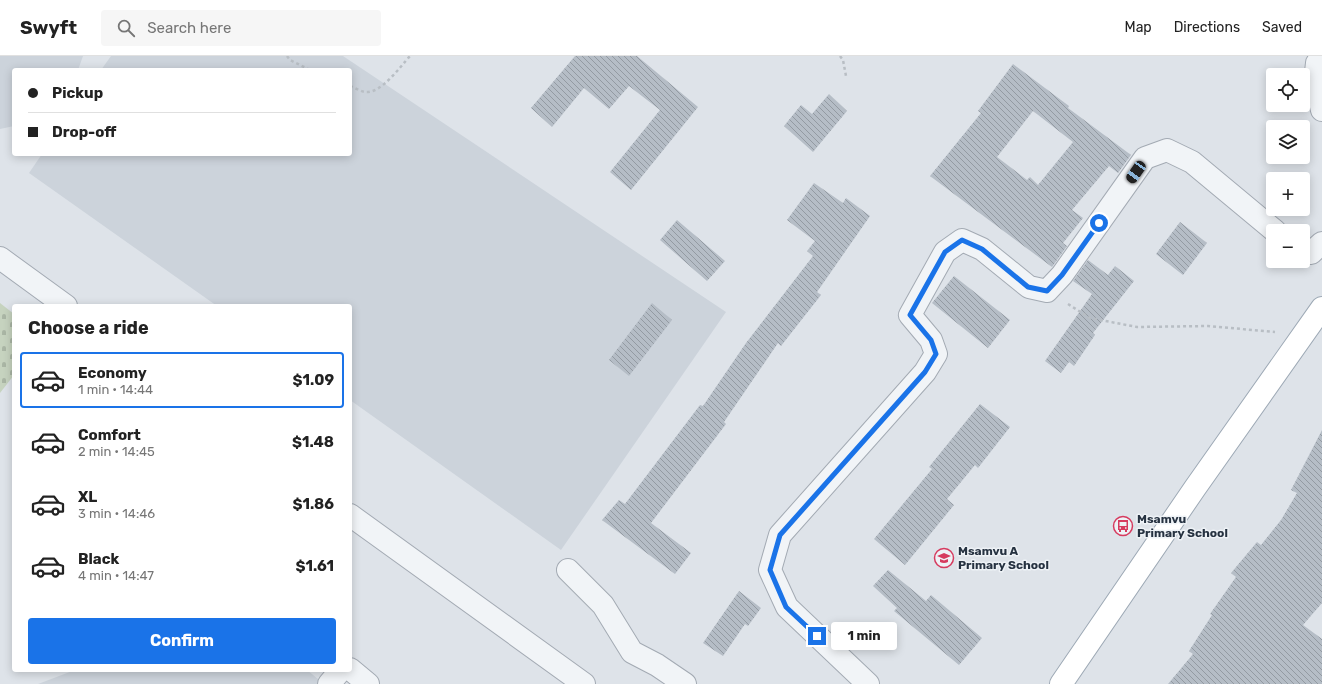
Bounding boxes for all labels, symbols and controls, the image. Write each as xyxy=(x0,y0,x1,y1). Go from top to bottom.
search box xyxy=(101,10,381,46)
text: Swyft xyxy=(20,16,77,39)
icon: search xyxy=(115,17,137,39)
text: Search here xyxy=(147,19,231,37)
text: Map xyxy=(1125,19,1152,36)
text: Directions xyxy=(1174,19,1240,36)
text: Saved xyxy=(1262,19,1302,36)
map controls xyxy=(1266,68,1310,268)
button: locate xyxy=(1266,68,1310,112)
text: Pickup xyxy=(52,84,103,102)
button: layers xyxy=(1266,120,1310,164)
text: Drop-off xyxy=(52,123,116,141)
car xyxy=(1124,159,1148,185)
button: + xyxy=(1266,172,1310,216)
route start xyxy=(1090,214,1108,232)
button: − xyxy=(1266,224,1310,268)
text: Choose a ride xyxy=(28,317,149,339)
icon: car xyxy=(30,362,66,398)
text: Economy xyxy=(78,364,147,382)
text: $1.09 xyxy=(293,371,334,389)
text: 1 min · 14:44 xyxy=(78,382,153,397)
icon: car xyxy=(30,424,66,460)
text: Comfort xyxy=(78,426,141,444)
text: $1.48 xyxy=(292,433,334,451)
text: 2 min · 14:45 xyxy=(78,444,155,459)
icon: car xyxy=(30,486,66,522)
text: XL xyxy=(78,488,97,506)
text: $1.86 xyxy=(292,495,334,513)
text: 3 min · 14:46 xyxy=(78,506,155,521)
place label: Msamvu Primary School xyxy=(1137,512,1228,540)
bus stop icon: Msamvu Primary School xyxy=(1112,515,1134,537)
place label: Msamvu A Primary School xyxy=(958,544,1049,572)
school or university icon: Msamvu A Primary School xyxy=(933,547,955,569)
icon: car xyxy=(30,548,66,584)
text: Black xyxy=(78,550,119,568)
text: $1.61 xyxy=(295,557,334,575)
text: 4 min · 14:47 xyxy=(78,568,154,583)
button: Confirm xyxy=(28,618,336,664)
callout: 1 min xyxy=(831,622,897,650)
route end xyxy=(808,627,826,645)
text: 1 min xyxy=(847,628,881,643)

